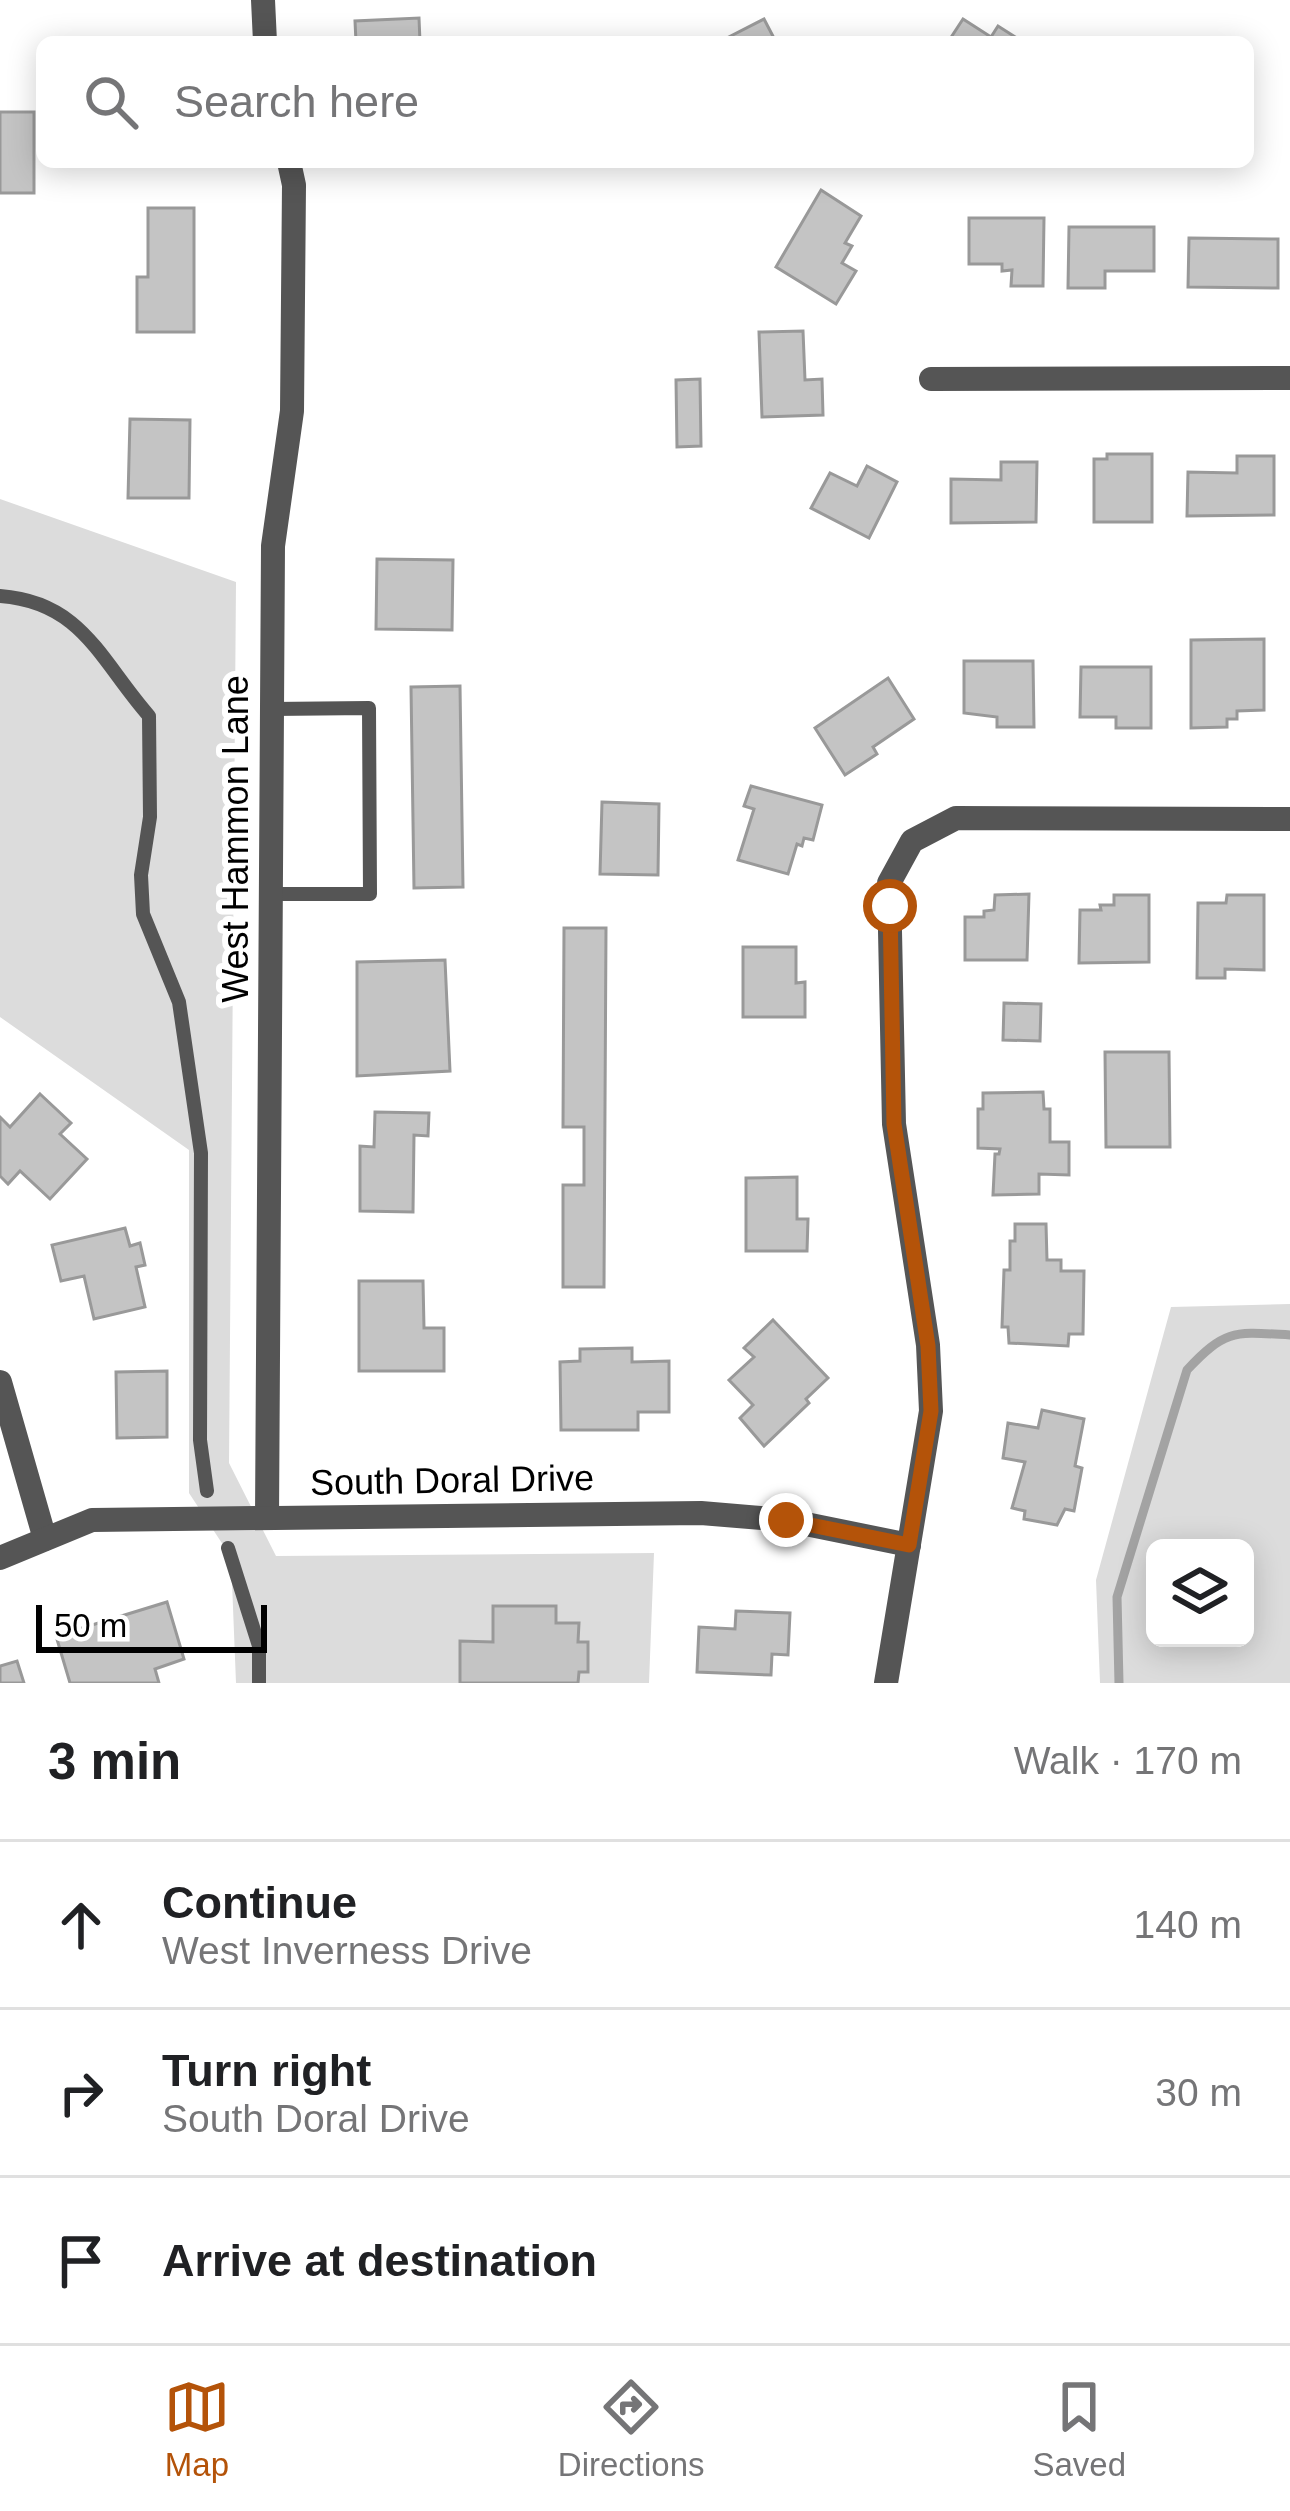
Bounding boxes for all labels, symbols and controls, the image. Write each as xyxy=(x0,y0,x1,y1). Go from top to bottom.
search box xyxy=(36,36,1254,168)
icon: search xyxy=(78,69,144,135)
text: Search here xyxy=(174,76,419,127)
street label: West Hammon Lane xyxy=(215,675,256,1003)
route start xyxy=(863,879,917,933)
street label: South Doral Drive xyxy=(310,1457,594,1503)
route end xyxy=(759,1493,813,1547)
map controls xyxy=(1146,1539,1254,1647)
button: layers xyxy=(1146,1539,1254,1647)
scale bar xyxy=(36,1599,267,1652)
text: 50 m xyxy=(54,1607,127,1644)
text: 3 min xyxy=(48,1733,181,1790)
text: Walk · 170 m xyxy=(1014,1739,1242,1782)
text: Continue xyxy=(162,1877,357,1928)
icon: ahead xyxy=(48,1892,114,1958)
text: 140 m xyxy=(1134,1903,1242,1946)
text: West Inverness Drive xyxy=(162,1929,532,1972)
text: Turn right xyxy=(162,2045,371,2096)
icon: right xyxy=(48,2060,114,2126)
text: 30 m xyxy=(1155,2071,1242,2114)
text: South Doral Drive xyxy=(162,2097,470,2140)
icon: arrive xyxy=(48,2228,114,2294)
text: Arrive at destination xyxy=(162,2235,597,2286)
tab: Map xyxy=(164,2374,230,2484)
tab: Directions xyxy=(558,2374,705,2484)
tab: Saved xyxy=(1032,2374,1126,2484)

